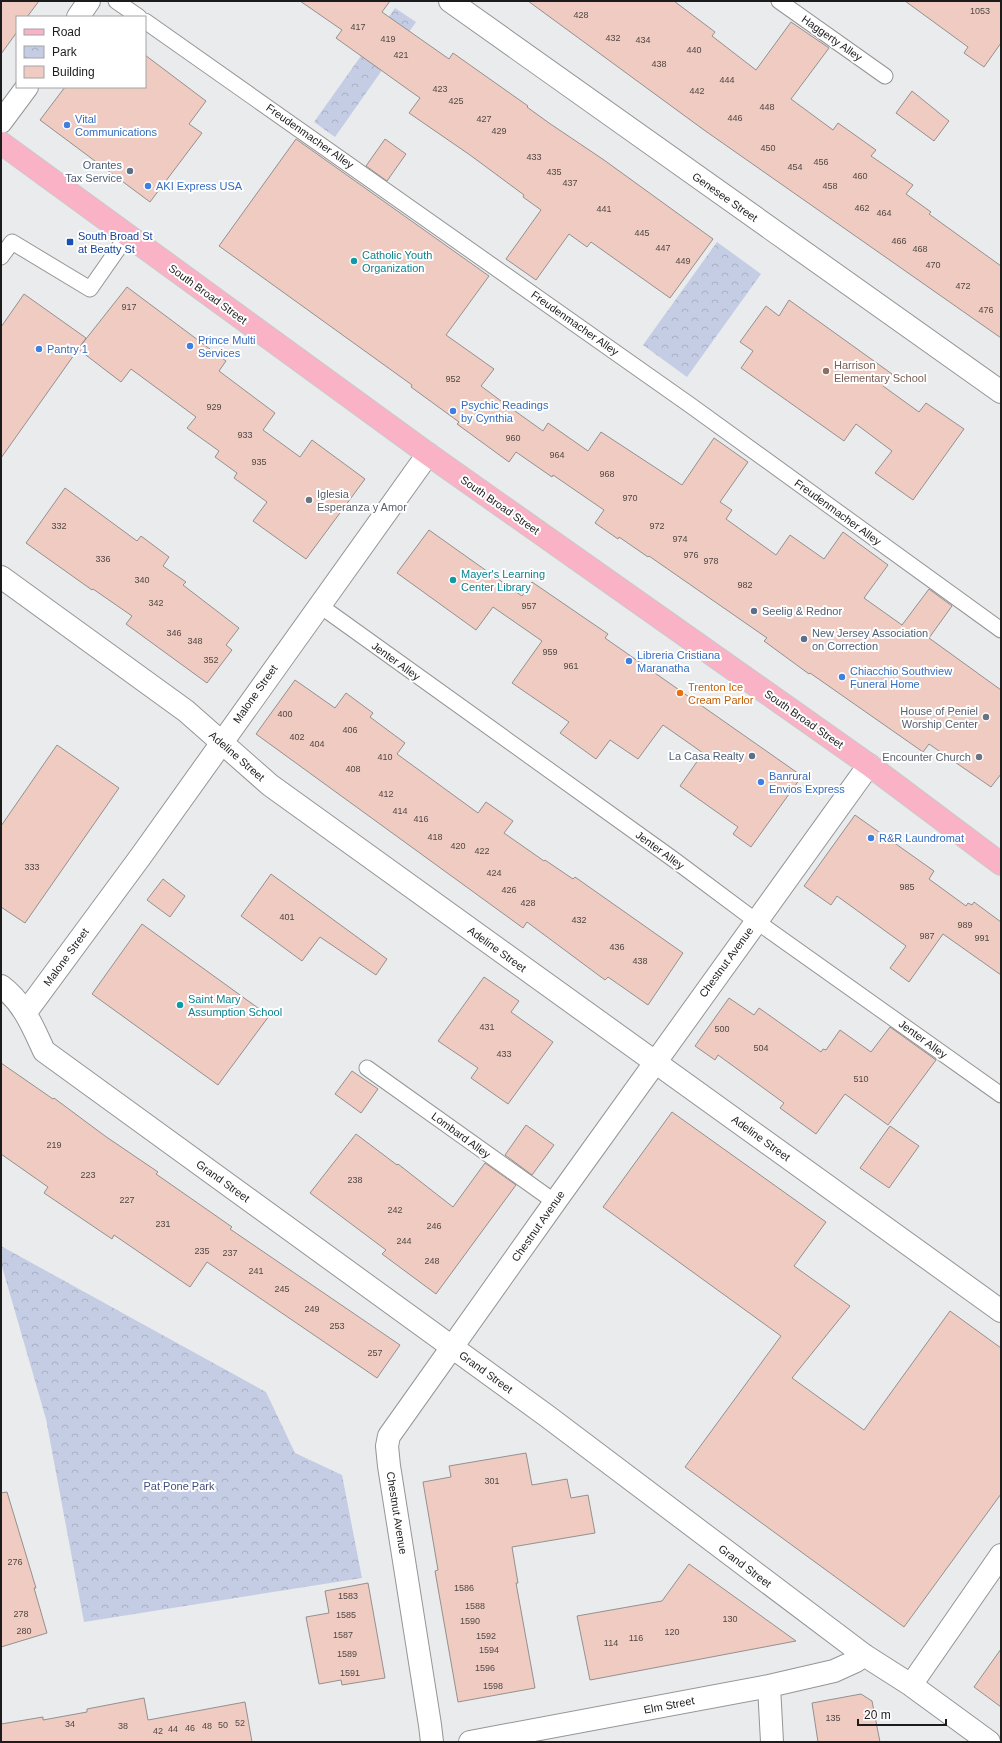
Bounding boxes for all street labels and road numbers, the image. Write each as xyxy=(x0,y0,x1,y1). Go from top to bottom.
street label: Haggerty Alley xyxy=(800,13,865,64)
street label: Freudenmacher Alley xyxy=(264,101,356,171)
street label: Genesee Street xyxy=(690,170,760,224)
street label: South Broad Street xyxy=(167,262,249,326)
street label: Freudenmacher Alley xyxy=(529,288,621,358)
street label: South Broad Street xyxy=(458,473,542,537)
street label: Freudenmacher Alley xyxy=(792,477,884,548)
street label: Jenter Alley xyxy=(369,639,423,683)
street label: Malone Street xyxy=(230,663,280,725)
street label: South Broad Street xyxy=(762,687,846,751)
street label: Adeline Street xyxy=(207,729,267,783)
street label: Jenter Alley xyxy=(633,828,687,872)
street label: Adeline Street xyxy=(466,924,528,974)
street label: Chestnut Avenue xyxy=(697,925,755,999)
street label: Malone Street xyxy=(41,926,91,988)
street label: Jenter Alley xyxy=(896,1017,950,1061)
street label: Lombard Alley xyxy=(429,1110,493,1161)
street label: Adeline Street xyxy=(730,1113,792,1163)
street label: Grand Street xyxy=(194,1158,252,1204)
street label: Chestnut Avenue xyxy=(509,1188,567,1264)
street label: Grand Street xyxy=(457,1349,515,1395)
street label: Chestnut Avenue xyxy=(385,1471,409,1555)
street label: Grand Street xyxy=(716,1542,774,1590)
street label: Elm Street xyxy=(643,1694,695,1716)

